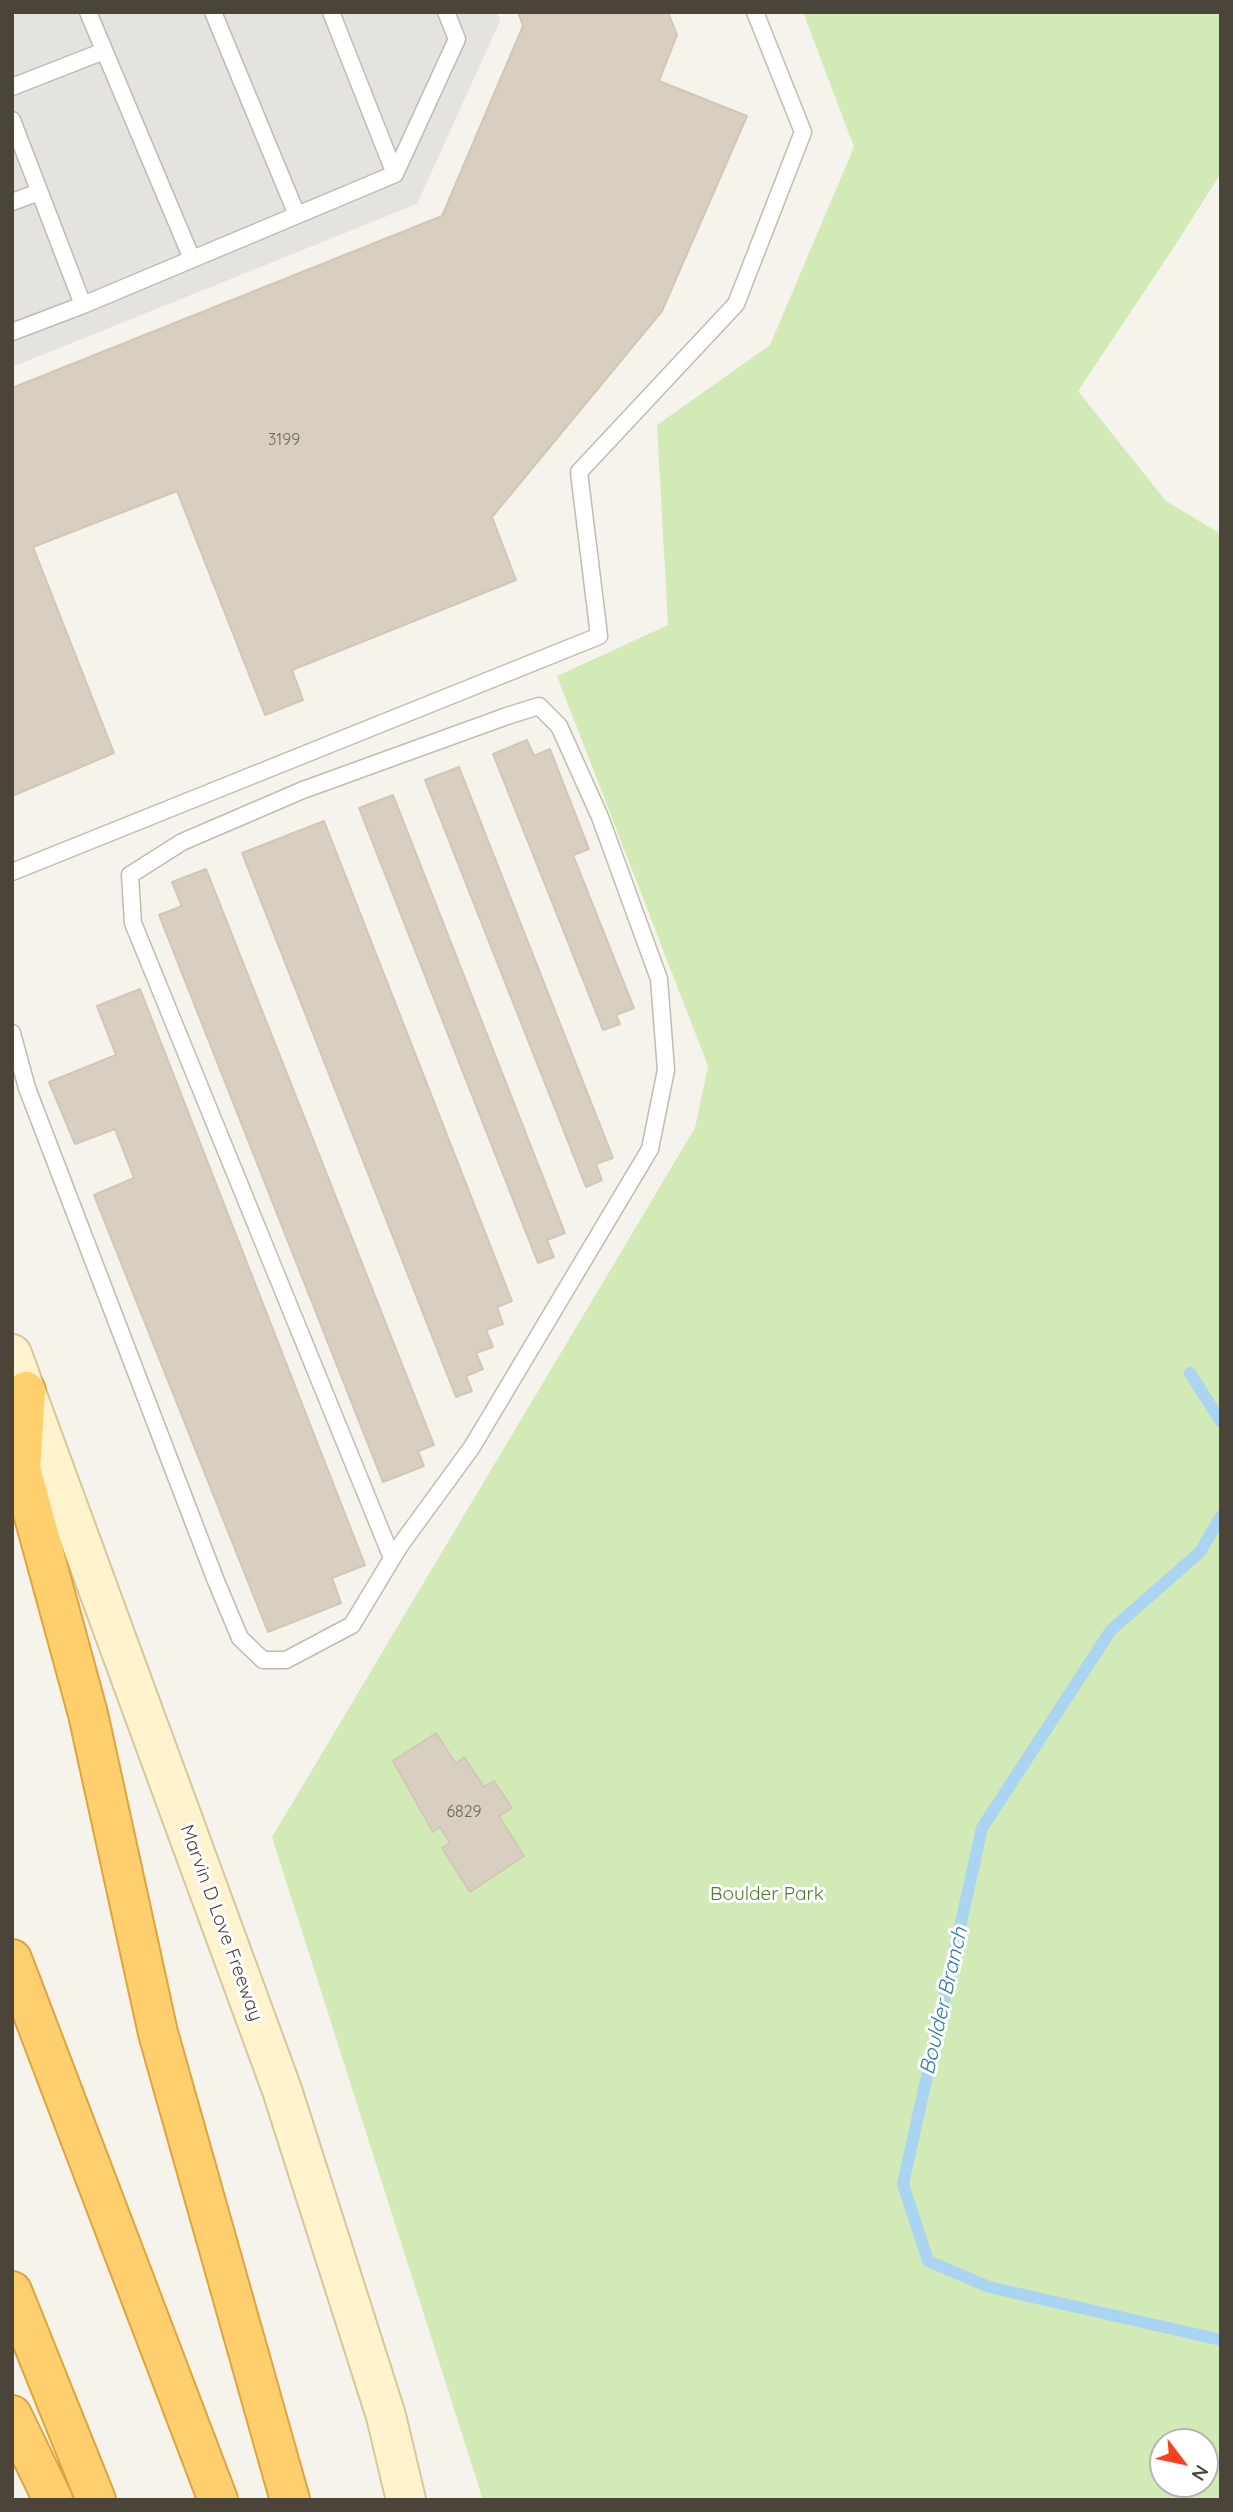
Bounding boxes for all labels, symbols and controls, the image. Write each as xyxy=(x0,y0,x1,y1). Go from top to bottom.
house number: 3199 xyxy=(268,430,300,450)
house number: 6829 xyxy=(446,1802,482,1822)
street label: Marvin D Love Freeway xyxy=(175,1822,267,2024)
park label: Boulder Park xyxy=(710,1883,824,1905)
water label: Boulder Branch xyxy=(915,1925,973,2077)
north arrow xyxy=(1149,2428,1219,2498)
text: N xyxy=(1186,2461,1214,2485)

